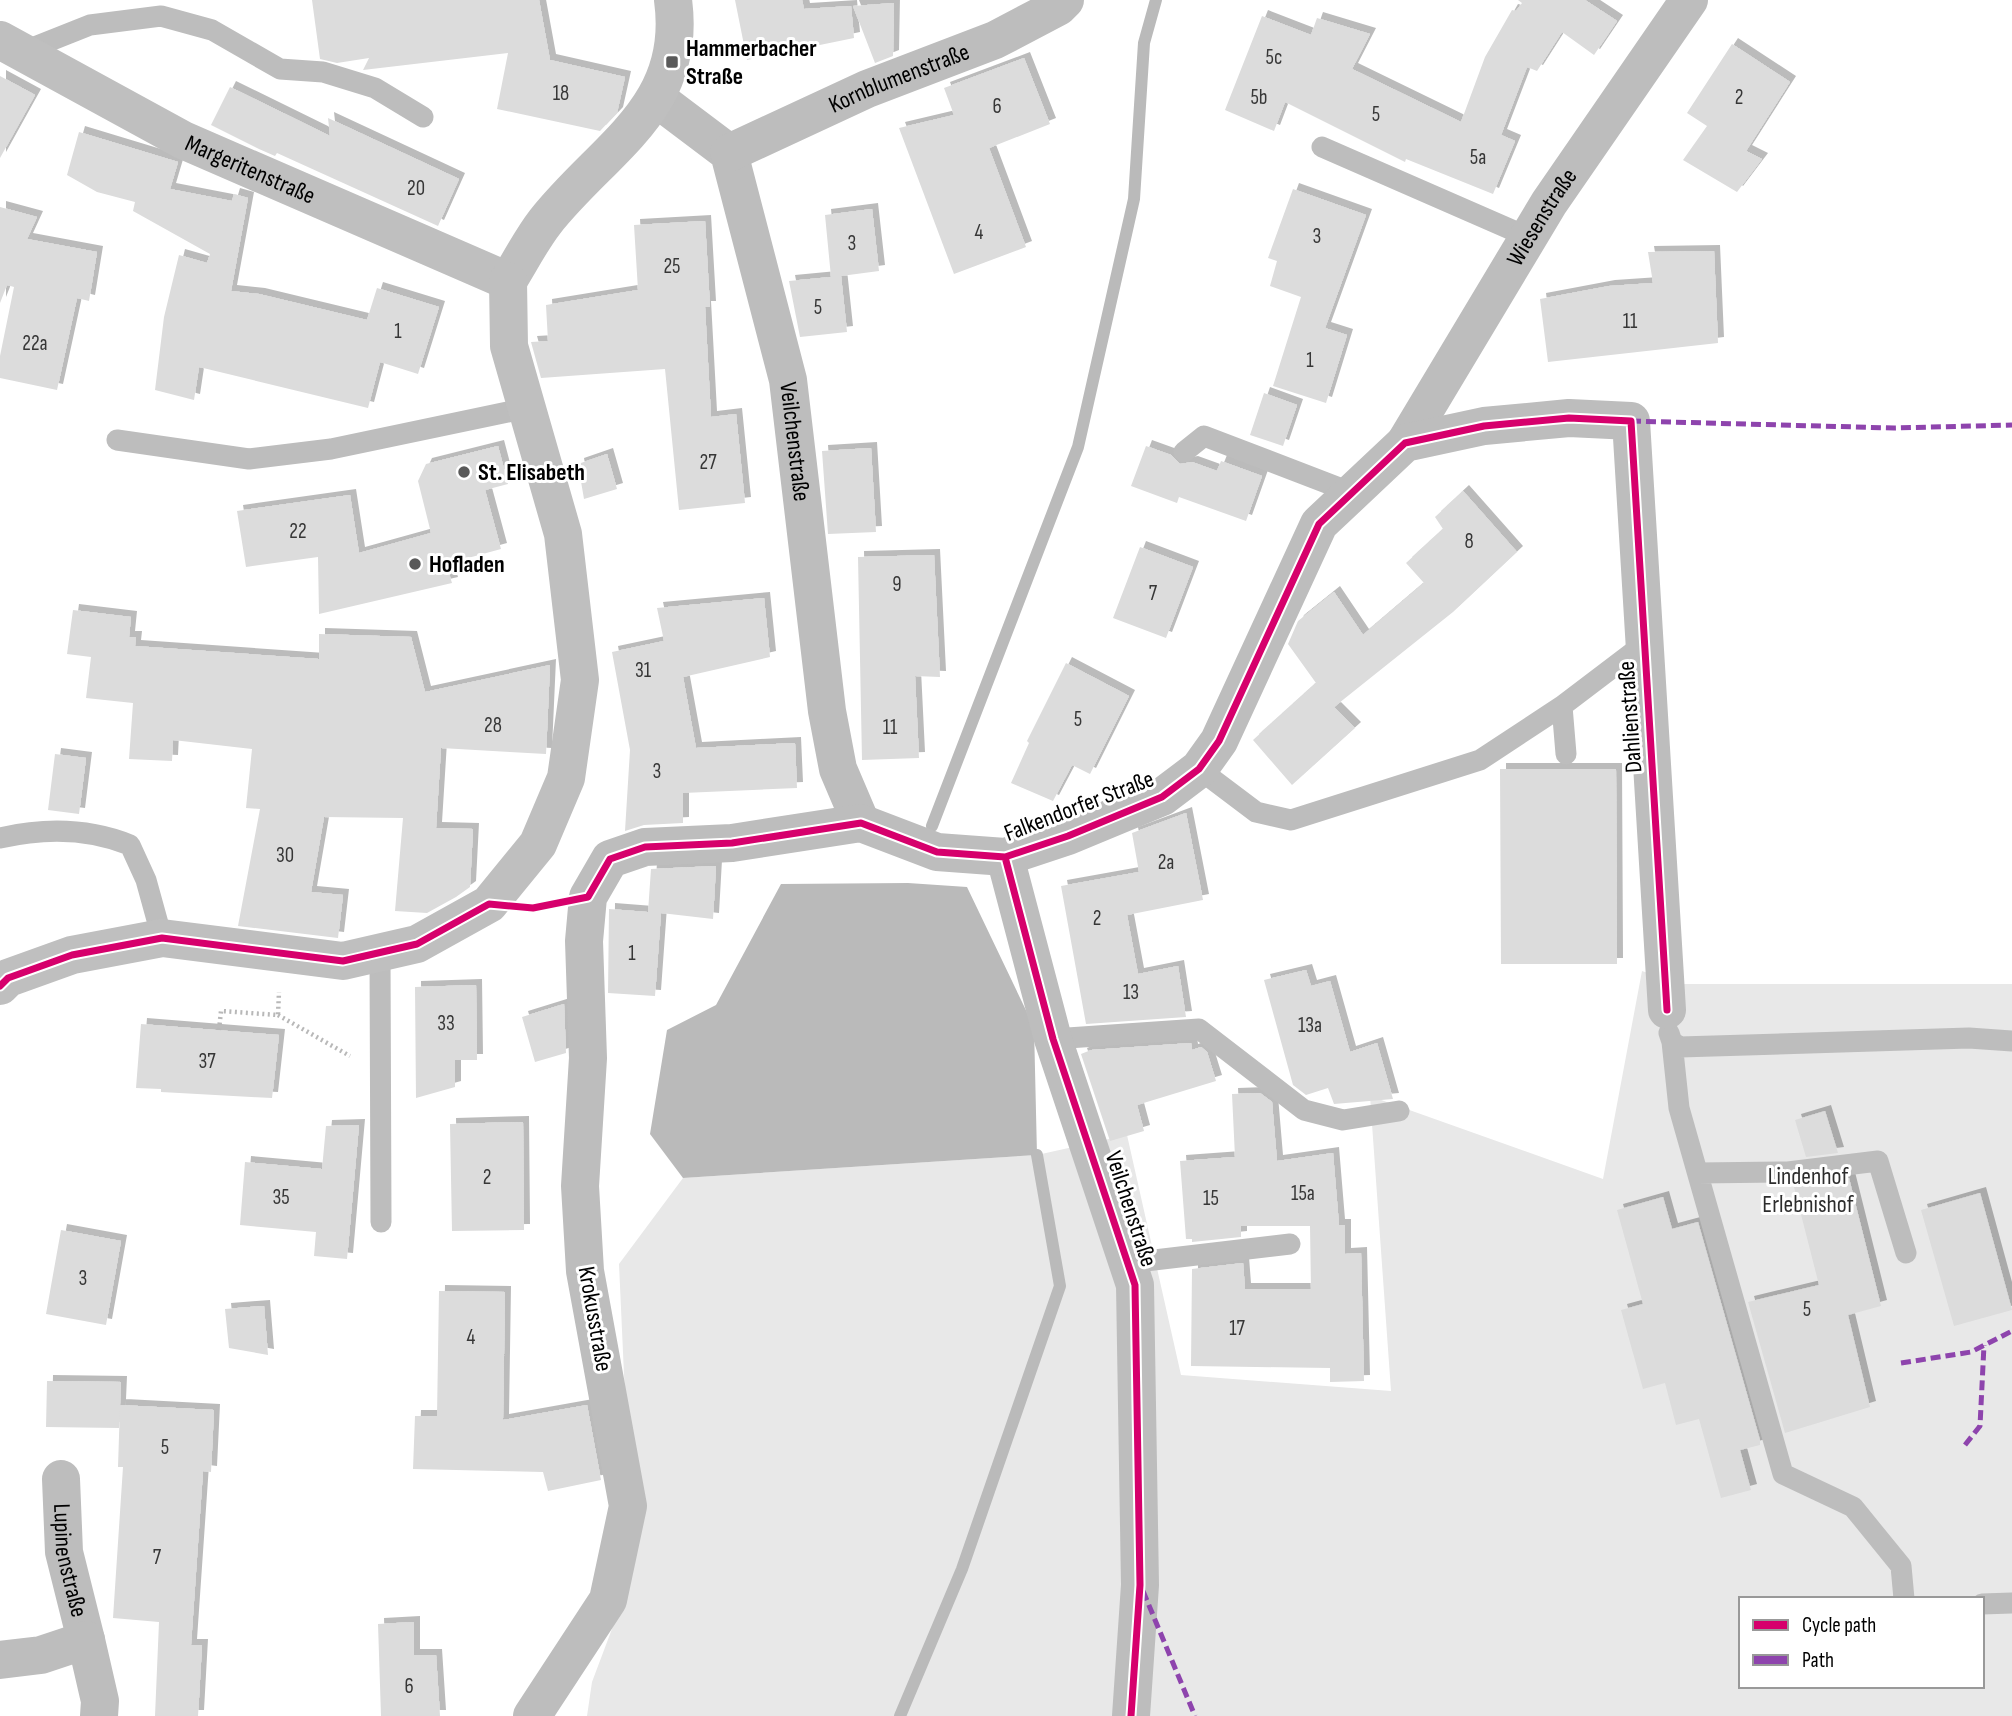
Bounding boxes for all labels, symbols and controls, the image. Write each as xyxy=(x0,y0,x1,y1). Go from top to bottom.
place label: Hammerbacher Straße xyxy=(686,34,817,91)
street label: Kornblumenstraße xyxy=(824,37,973,119)
house number: 5c xyxy=(1266,45,1282,70)
marker: Hammerbacher Straße xyxy=(664,54,680,70)
house number: 18 xyxy=(553,81,569,106)
house number: 5b xyxy=(1250,85,1268,110)
house number: 2 xyxy=(1735,85,1743,110)
house number: 6 xyxy=(992,94,1002,119)
house number: 5 xyxy=(1372,102,1380,127)
street label: Margeritenstraße xyxy=(181,128,320,210)
house number: 5a xyxy=(1470,145,1486,170)
street label: Wiesenstraße xyxy=(1500,163,1583,271)
house number: 20 xyxy=(407,176,425,201)
house number: 4 xyxy=(975,220,984,245)
house number: 3 xyxy=(1313,224,1321,249)
house number: 3 xyxy=(848,231,856,256)
house number: 25 xyxy=(663,254,681,279)
house number: 5 xyxy=(814,295,822,320)
house number: 11 xyxy=(1623,309,1638,334)
house number: 1 xyxy=(394,319,402,344)
house number: 22a xyxy=(22,331,48,356)
house number: 1 xyxy=(1306,348,1314,373)
street label: Veilchenstraße xyxy=(774,380,817,503)
house number: 27 xyxy=(699,450,717,475)
place label: St. Elisabeth xyxy=(478,458,585,487)
marker: St. Elisabeth xyxy=(456,464,472,480)
house number: 22 xyxy=(289,519,307,544)
house number: 8 xyxy=(1464,529,1474,554)
place label: Hofladen xyxy=(429,550,505,579)
marker: Hofladen xyxy=(407,556,423,572)
house number: 9 xyxy=(892,572,902,597)
house number: 7 xyxy=(1149,581,1158,606)
house number: 31 xyxy=(635,658,652,683)
street label: Dahlienstraße xyxy=(1612,660,1648,774)
house number: 5 xyxy=(1074,707,1082,732)
house number: 28 xyxy=(484,713,502,738)
house number: 11 xyxy=(883,715,898,740)
house number: 3 xyxy=(653,759,661,784)
street label: Falkendorfer Straße xyxy=(1000,764,1158,848)
house number: 30 xyxy=(276,843,294,868)
house number: 2a xyxy=(1158,850,1174,875)
house number: 2 xyxy=(1093,906,1101,931)
house number: 1 xyxy=(628,941,636,966)
house number: 13 xyxy=(1123,980,1139,1005)
house number: 33 xyxy=(437,1011,455,1036)
house number: 13a xyxy=(1298,1013,1322,1038)
house number: 37 xyxy=(198,1049,216,1074)
street label: Veilchenstraße xyxy=(1099,1148,1163,1270)
park label: Lindenhof Erlebnishof xyxy=(1762,1162,1855,1219)
house number: 2 xyxy=(483,1165,491,1190)
house number: 15a xyxy=(1291,1181,1315,1206)
house number: 35 xyxy=(272,1185,290,1210)
house number: 15 xyxy=(1203,1186,1219,1211)
street label: Krokusstraße xyxy=(572,1264,618,1374)
house number: 3 xyxy=(79,1266,87,1291)
house number: 5 xyxy=(1803,1297,1811,1322)
house number: 17 xyxy=(1229,1316,1245,1341)
house number: 4 xyxy=(467,1325,476,1350)
house number: 5 xyxy=(161,1435,169,1460)
street label: Lupinenstraße xyxy=(48,1503,94,1620)
house number: 7 xyxy=(153,1545,162,1570)
legend xyxy=(1739,1597,1984,1688)
text: Cycle path xyxy=(1802,1613,1876,1638)
text: Path xyxy=(1802,1648,1834,1673)
house number: 6 xyxy=(404,1674,414,1699)

